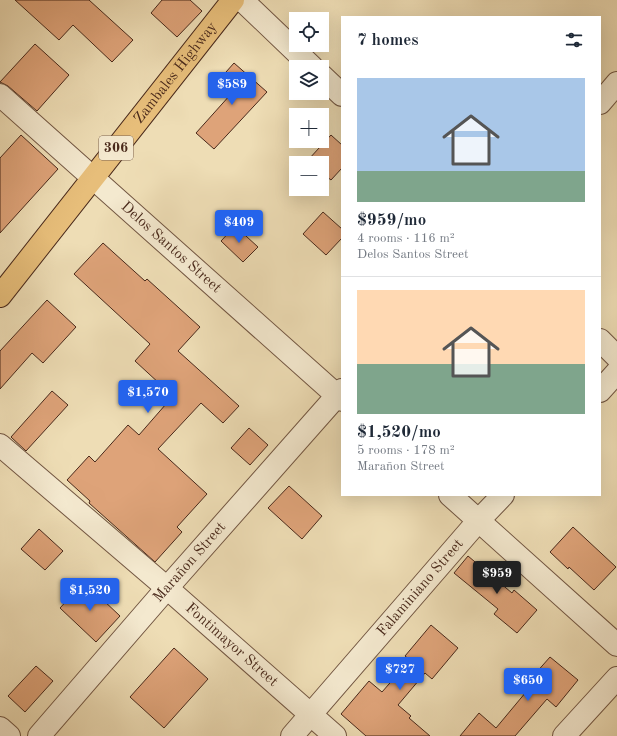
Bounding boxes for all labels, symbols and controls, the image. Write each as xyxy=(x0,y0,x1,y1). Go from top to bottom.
map controls xyxy=(289,12,329,196)
button: locate xyxy=(289,12,329,52)
street label: Zambales Highway xyxy=(131,19,220,126)
icon: filters xyxy=(563,29,585,51)
text: 7 homes xyxy=(357,32,419,49)
button: layers xyxy=(289,60,329,100)
pin: $589 xyxy=(208,72,256,106)
text: $589 xyxy=(217,78,247,91)
icon: home xyxy=(435,104,507,176)
button: + xyxy=(289,108,329,148)
road number: 306 xyxy=(99,136,133,160)
button: − xyxy=(289,156,329,196)
street label: Delos Santos Street xyxy=(118,199,224,296)
pin: $409 xyxy=(215,210,263,244)
text: $959/mo xyxy=(357,212,426,229)
text: $409 xyxy=(224,216,254,229)
text: 4 rooms · 116 m² xyxy=(357,232,455,245)
text: Delos Santos Street xyxy=(357,248,469,261)
icon: home xyxy=(435,316,507,388)
pin: $1,570 xyxy=(115,380,181,414)
text: $1,570 xyxy=(127,386,169,399)
text: $1,520/mo xyxy=(357,424,441,441)
text: 5 rooms · 178 m² xyxy=(357,444,455,457)
text: Marañon Street xyxy=(357,460,445,473)
street label: Marañon Street xyxy=(151,519,229,605)
street label: Falaminiano Street xyxy=(374,536,466,639)
pin: $959 xyxy=(473,561,521,595)
text: $959 xyxy=(482,567,512,580)
pin: $1,520 xyxy=(57,578,123,612)
text: $1,520 xyxy=(69,584,111,597)
street label: Fontimayor Street xyxy=(182,600,281,690)
pin: $727 xyxy=(376,657,424,691)
text: $727 xyxy=(385,663,415,676)
pin: $650 xyxy=(504,668,552,702)
text: $650 xyxy=(513,674,543,687)

